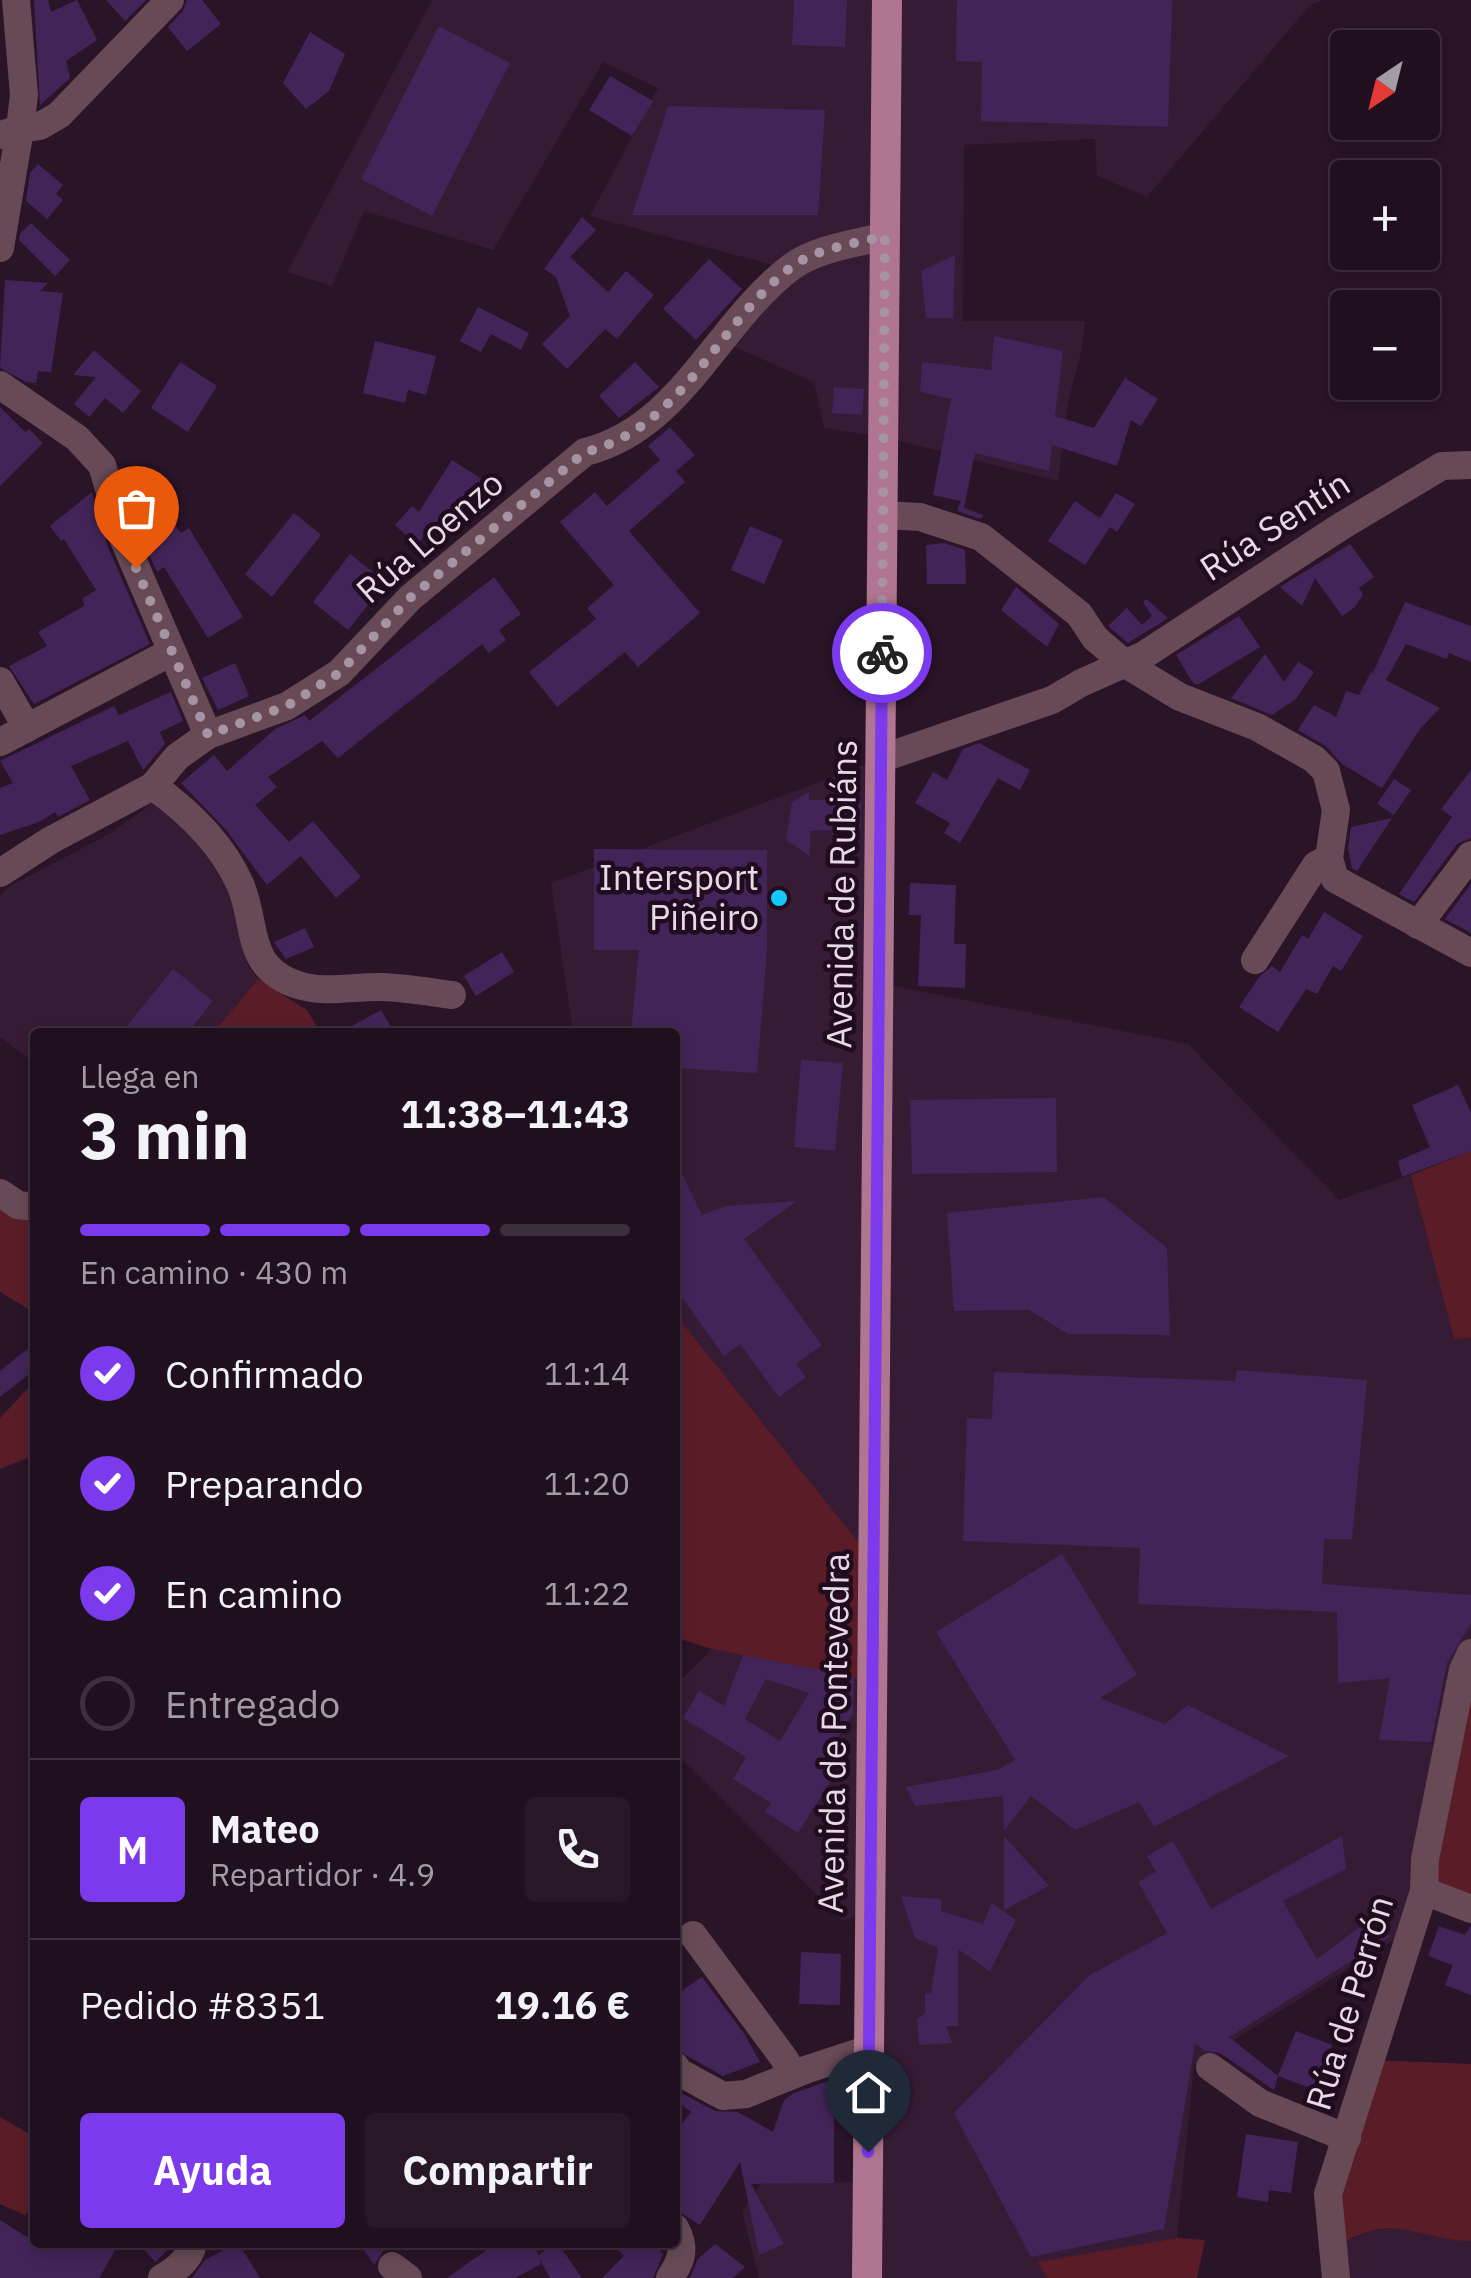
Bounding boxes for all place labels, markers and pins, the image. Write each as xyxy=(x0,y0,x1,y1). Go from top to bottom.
pin xyxy=(94,466,179,569)
place label: Intersport Piñeiro xyxy=(599,854,759,940)
marker: Intersport Piñeiro xyxy=(768,887,790,909)
pin xyxy=(826,2050,911,2153)

